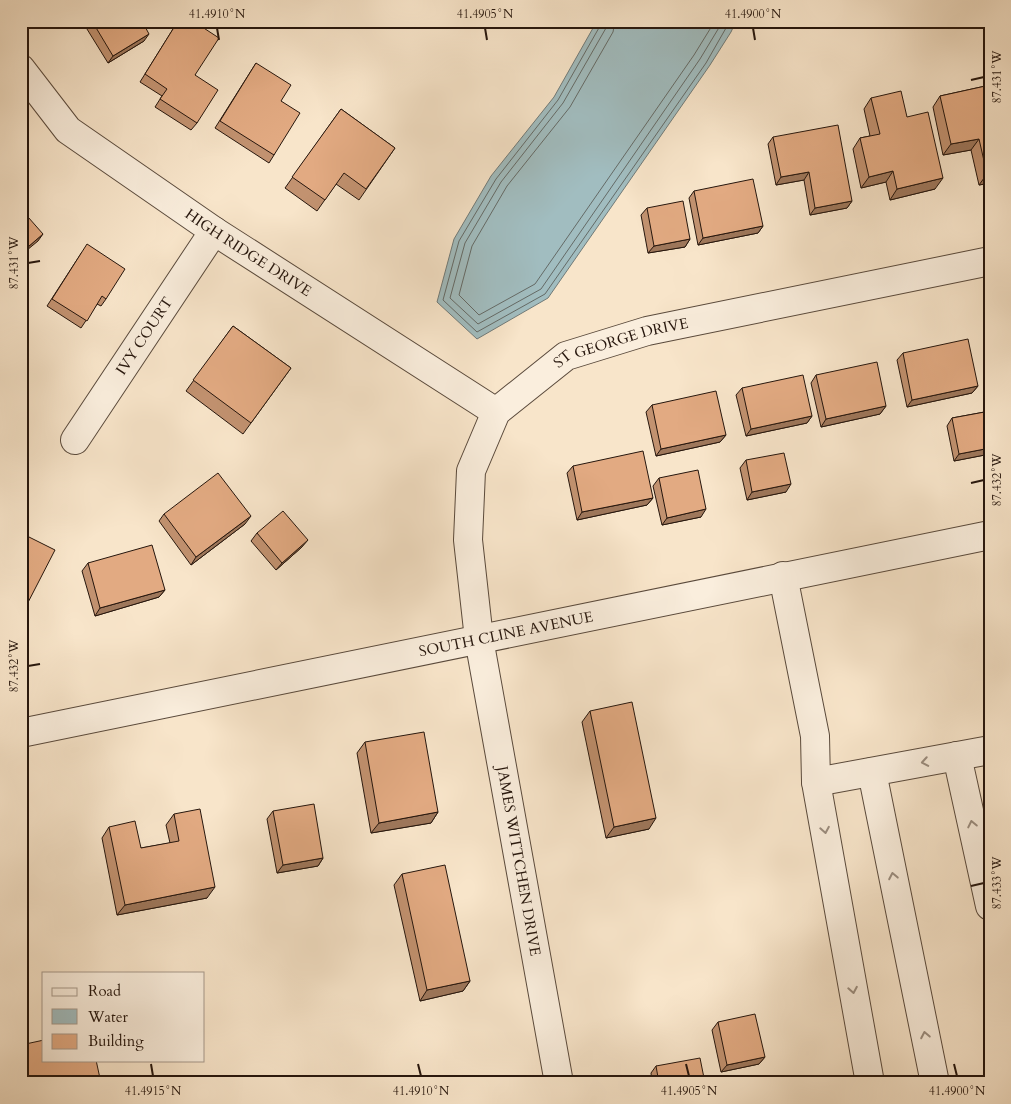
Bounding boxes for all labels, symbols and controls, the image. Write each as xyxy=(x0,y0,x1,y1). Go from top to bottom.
text: 41.4910°N xyxy=(189,6,246,22)
text: 41.4905°N xyxy=(457,6,514,22)
text: 41.4900°N xyxy=(725,6,782,22)
text: 87.431°W xyxy=(989,50,1005,104)
street label: HIGH RIDGE DRIVE xyxy=(181,204,315,301)
text: 87.431°W xyxy=(6,236,22,290)
street label: IVY COURT xyxy=(111,293,177,379)
street label: ST GEORGE DRIVE xyxy=(549,313,690,372)
text: 87.432°W xyxy=(989,453,1005,507)
street label: SOUTH CLINE AVENUE xyxy=(417,606,595,661)
text: 87.432°W xyxy=(6,639,22,693)
one-way arrow xyxy=(920,757,929,767)
street label: JAMES WITTCHEN DRIVE xyxy=(492,763,546,957)
one-way arrow xyxy=(967,820,978,829)
one-way arrow xyxy=(819,826,829,835)
text: 87.433°W xyxy=(989,856,1005,910)
one-way arrow xyxy=(888,871,899,880)
legend xyxy=(42,972,205,1062)
text: Road xyxy=(88,981,121,1001)
one-way arrow xyxy=(848,986,858,995)
text: Water xyxy=(87,1007,129,1027)
text: Building xyxy=(88,1031,144,1051)
one-way arrow xyxy=(921,1031,931,1039)
text: 41.4915°N xyxy=(125,1083,182,1099)
text: 41.4910°N xyxy=(393,1083,450,1099)
text: 41.4905°N xyxy=(661,1083,718,1099)
text: 41.4900°N xyxy=(929,1083,986,1099)

